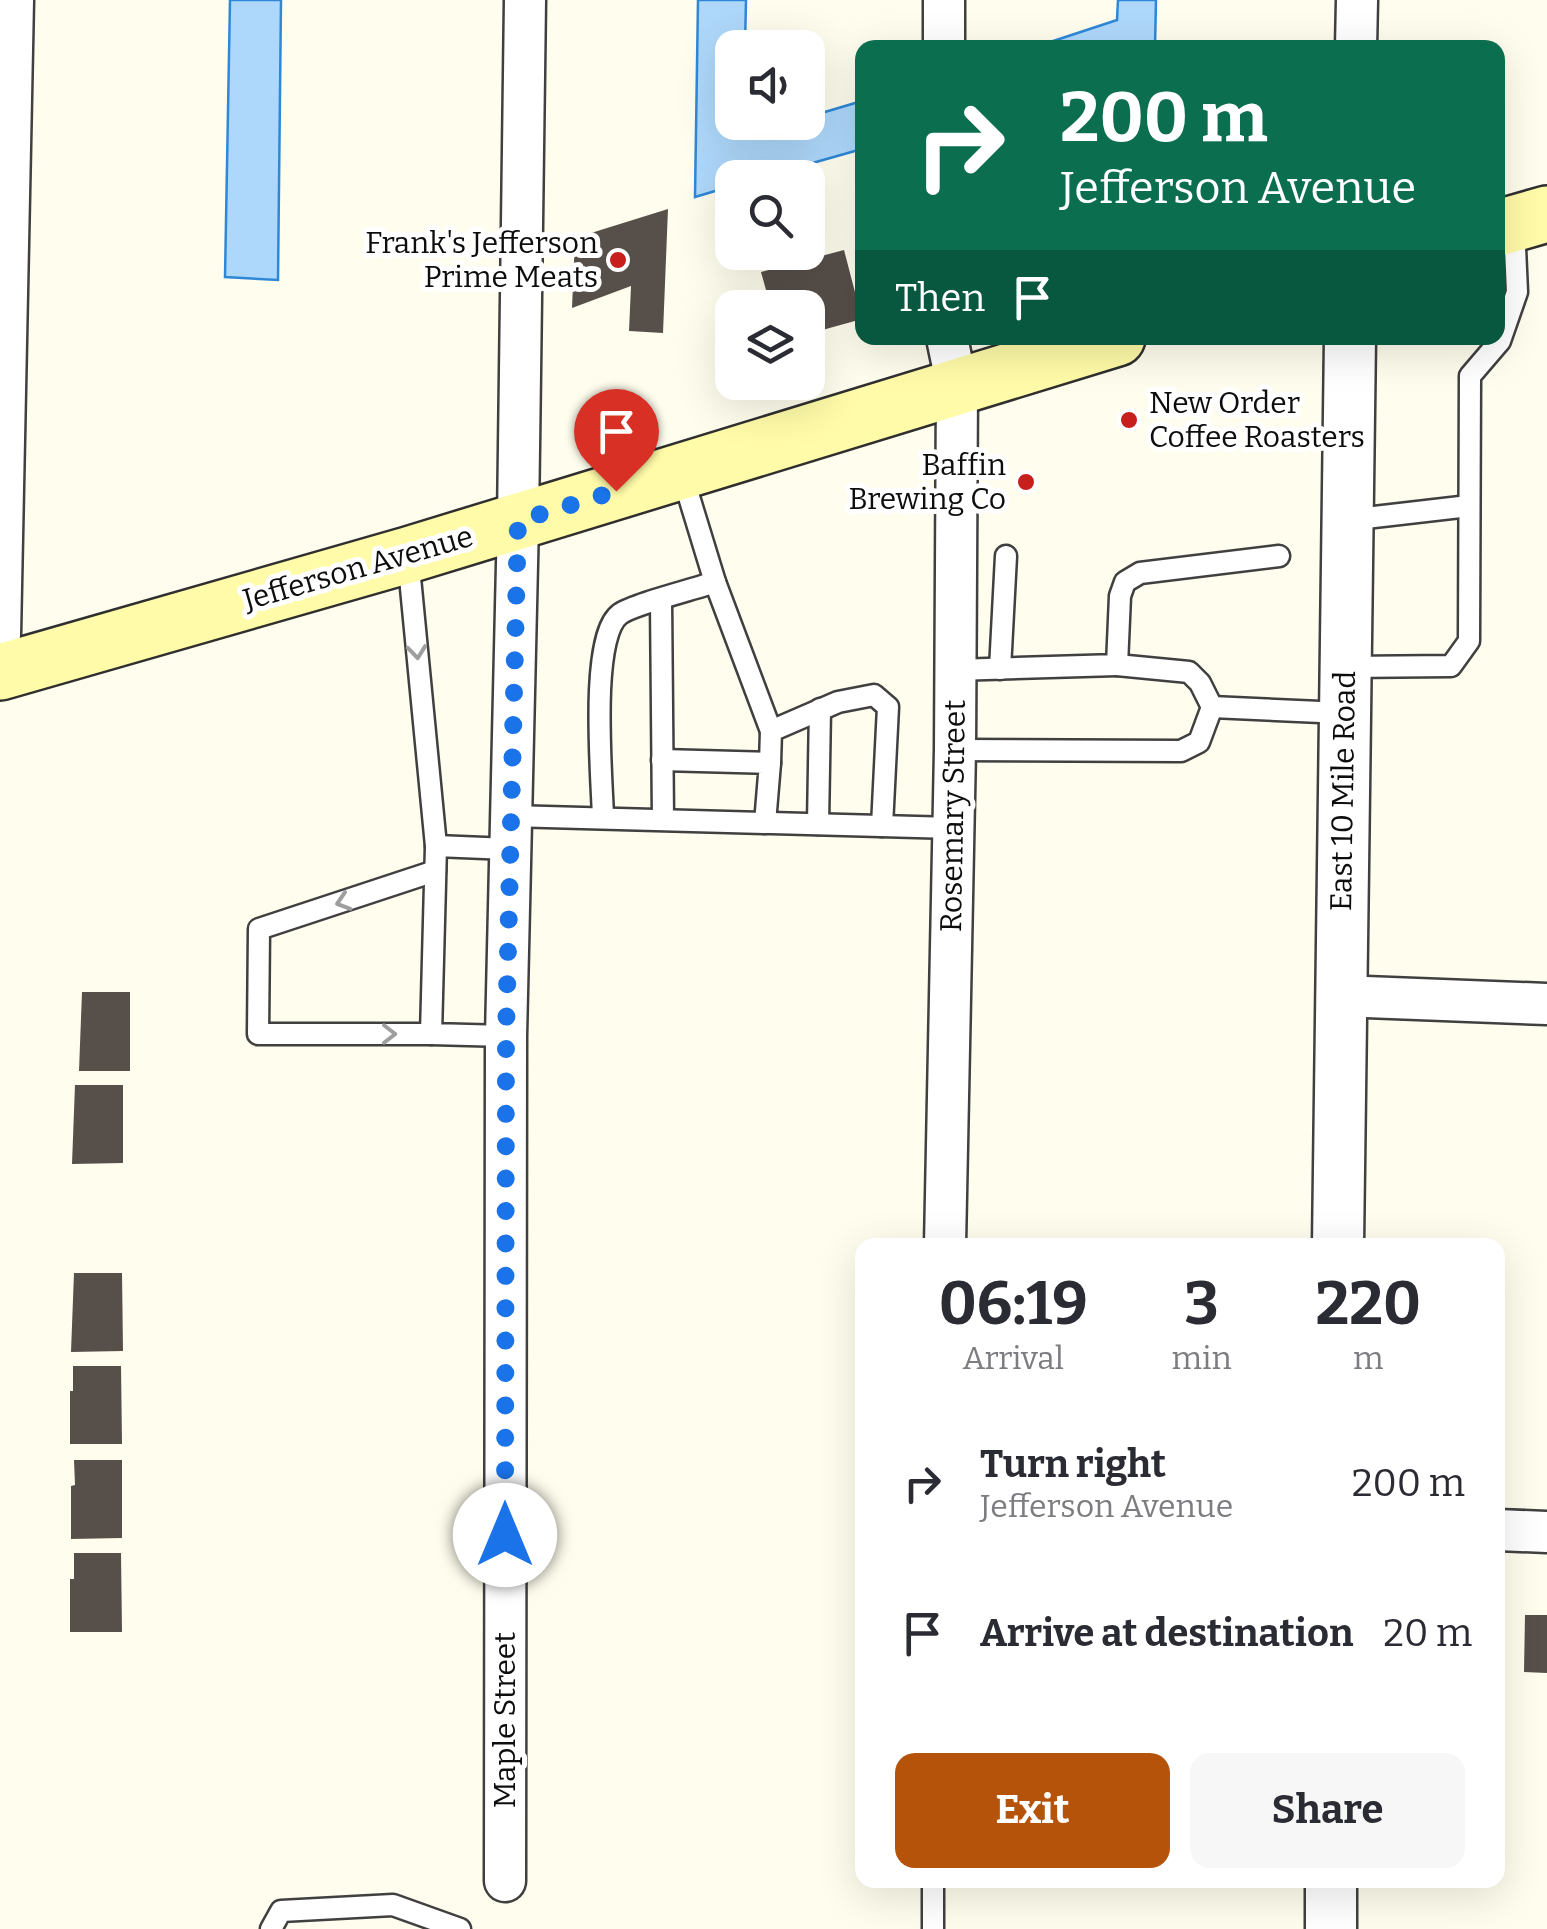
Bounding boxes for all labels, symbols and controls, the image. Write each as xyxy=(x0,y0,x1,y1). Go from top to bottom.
map controls xyxy=(715,30,825,400)
button: sound xyxy=(715,30,825,140)
text: 200 m xyxy=(1060,76,1268,160)
icon: right xyxy=(895,80,1025,210)
button: search xyxy=(715,160,825,270)
text: Jefferson Avenue xyxy=(1060,161,1416,215)
place label: Frank's Jefferson Prime Meats xyxy=(365,225,598,295)
marker: Frank's Jefferson Prime Meats xyxy=(607,249,629,271)
icon: arrive xyxy=(1005,270,1060,325)
text: Then xyxy=(895,275,985,321)
button: layers xyxy=(715,290,825,400)
place label: New Order Coffee Roasters xyxy=(1149,385,1365,455)
pin xyxy=(574,389,659,492)
icon: arrive xyxy=(589,404,644,459)
marker: New Order Coffee Roasters xyxy=(1118,409,1140,431)
place label: Baffin Brewing Co xyxy=(849,447,1006,517)
marker: Baffin Brewing Co xyxy=(1015,471,1037,493)
street label: Jefferson Avenue xyxy=(238,518,477,618)
one-way arrow xyxy=(406,644,427,660)
street label: East 10 Mile Road xyxy=(1323,670,1363,911)
street label: Rosemary Street xyxy=(933,699,973,932)
one-way arrow xyxy=(335,890,352,911)
one-way arrow xyxy=(382,1023,398,1045)
text: 06:19 xyxy=(939,1268,1088,1340)
text: 3 xyxy=(1184,1268,1219,1340)
text: 220 xyxy=(1316,1268,1421,1340)
text: Arrival xyxy=(963,1339,1064,1377)
text: min xyxy=(1171,1339,1232,1377)
text: m xyxy=(1353,1339,1384,1377)
text: Turn right xyxy=(980,1441,1166,1487)
icon: right xyxy=(895,1456,950,1511)
text: 200 m xyxy=(1352,1460,1465,1506)
position arrow xyxy=(453,1483,557,1587)
text: Jefferson Avenue xyxy=(980,1487,1233,1525)
icon: arrive xyxy=(895,1606,950,1661)
text: Arrive at destination xyxy=(980,1610,1353,1656)
text: 20 m xyxy=(1383,1610,1472,1656)
street label: Maple Street xyxy=(487,1632,523,1808)
button: Exit xyxy=(895,1753,1170,1868)
button: Share xyxy=(1190,1753,1465,1868)

